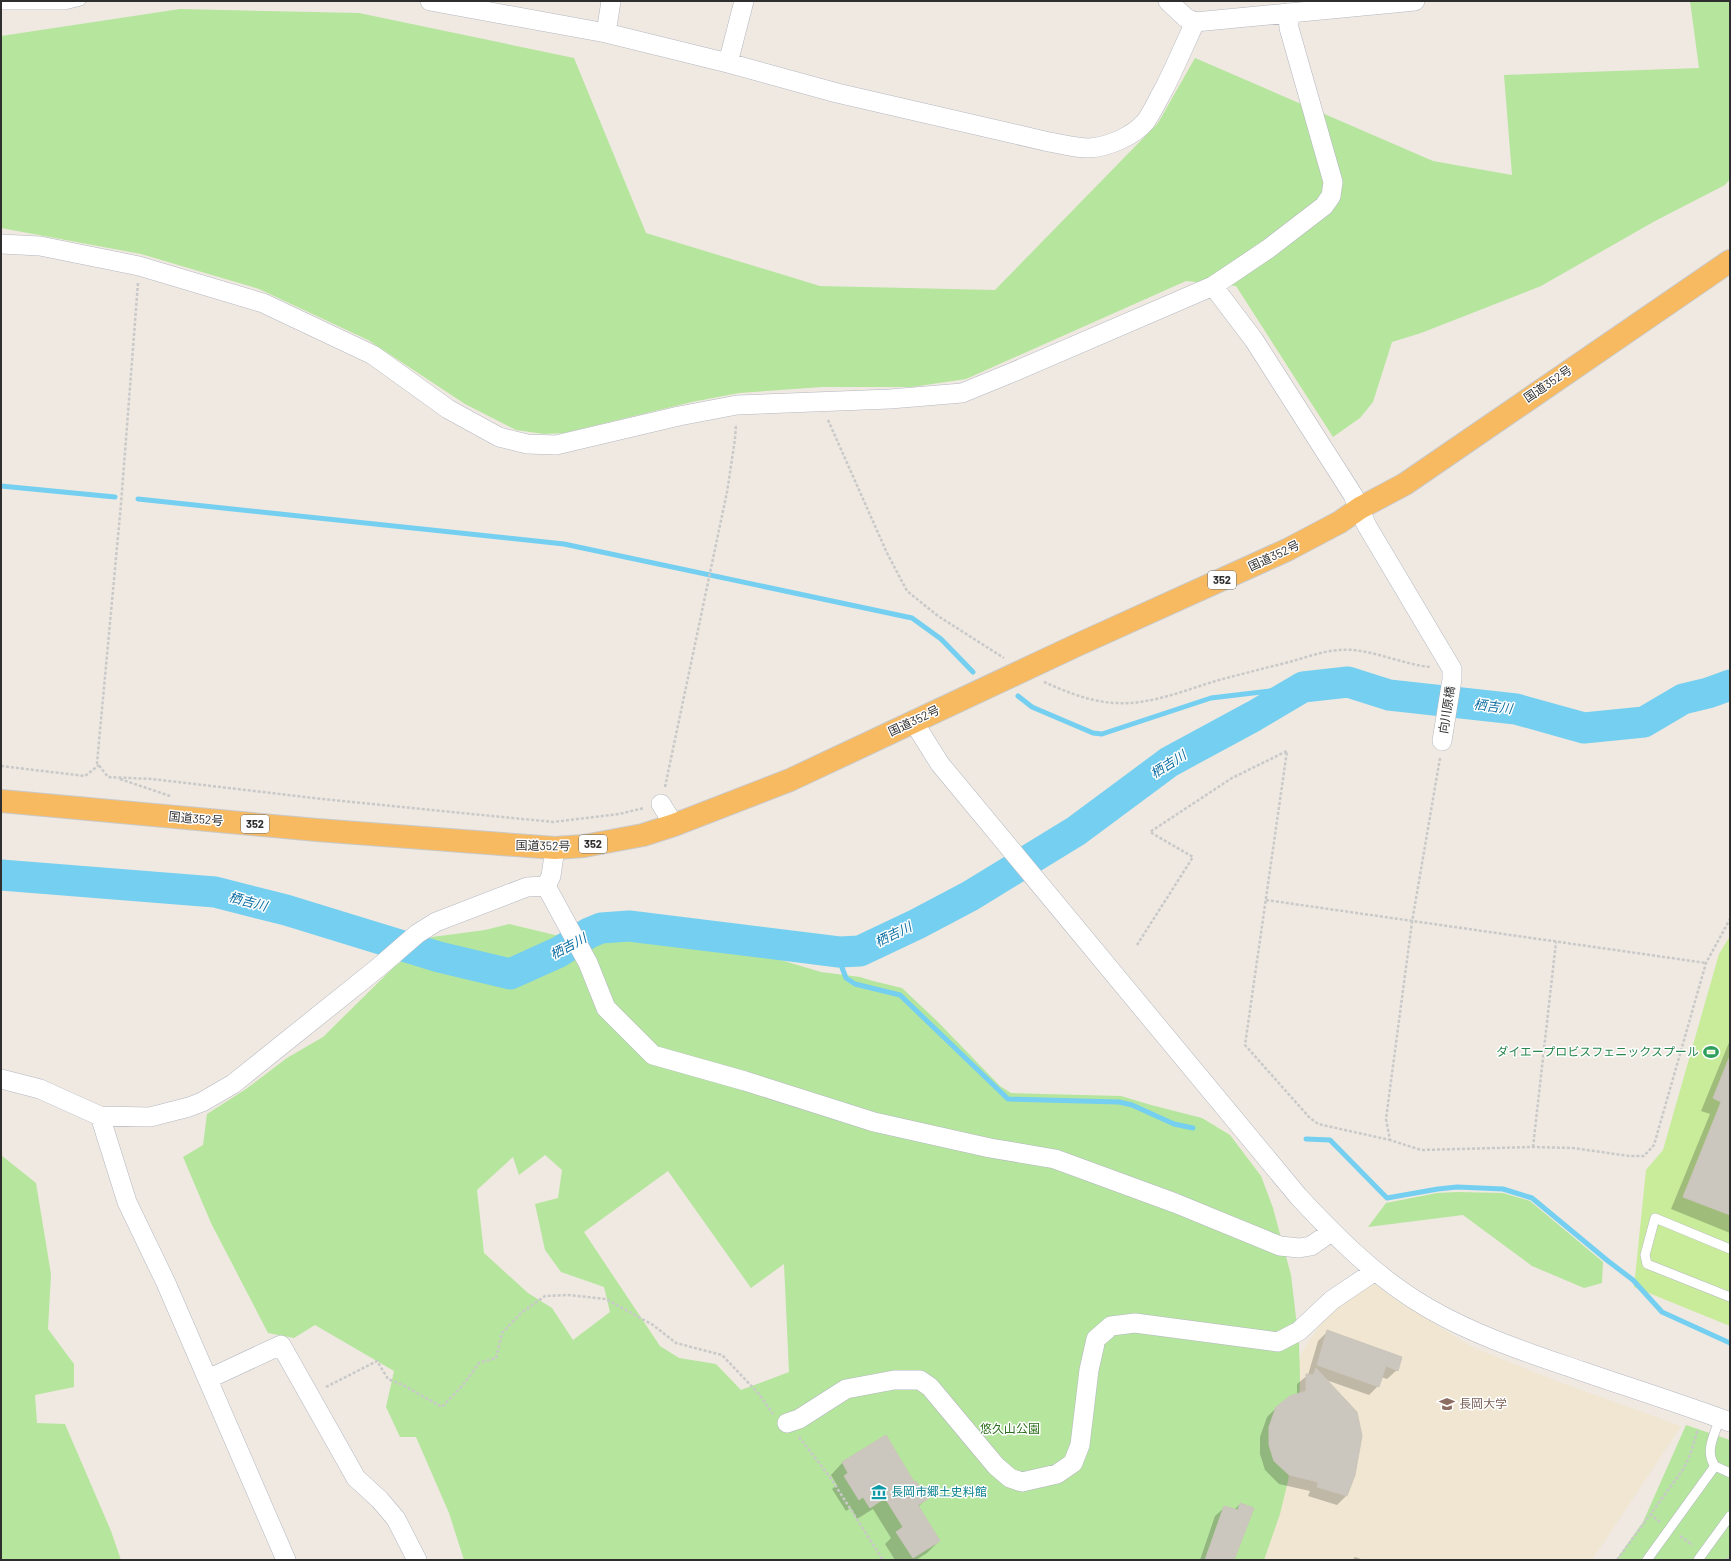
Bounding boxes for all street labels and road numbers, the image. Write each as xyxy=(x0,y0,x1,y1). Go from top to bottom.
street label: 国道352号 xyxy=(1521,362,1574,404)
street label: 国道352号 xyxy=(1246,537,1301,573)
road number: 352 xyxy=(1208,571,1236,589)
street label: 向川原橋 xyxy=(1435,685,1457,735)
street label: 国道352号 xyxy=(886,702,941,738)
street label: 国道352号 xyxy=(168,809,224,827)
road number: 352 xyxy=(241,815,269,833)
road number: 352 xyxy=(579,835,607,853)
street label: 国道352号 xyxy=(516,838,571,852)

